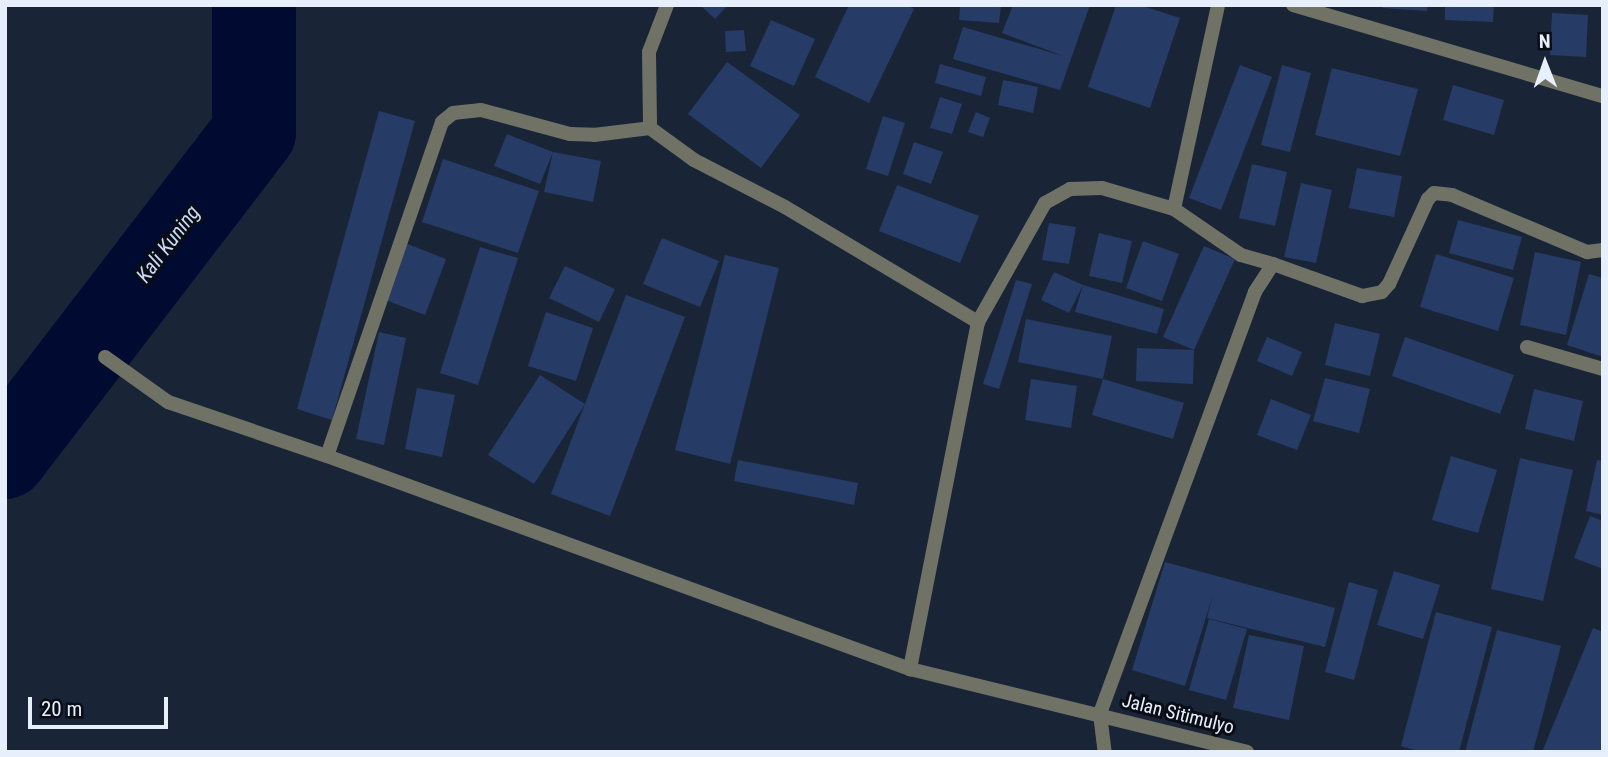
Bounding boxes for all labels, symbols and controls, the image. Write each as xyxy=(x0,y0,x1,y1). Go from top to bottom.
north arrow xyxy=(1510,28,1580,98)
text: N xyxy=(1539,30,1551,53)
water label: Kali Kuning xyxy=(131,200,205,288)
scale bar xyxy=(32,684,172,728)
street label: Jalan Sitimulyo xyxy=(1120,689,1236,739)
text: 20 m xyxy=(41,697,82,721)

